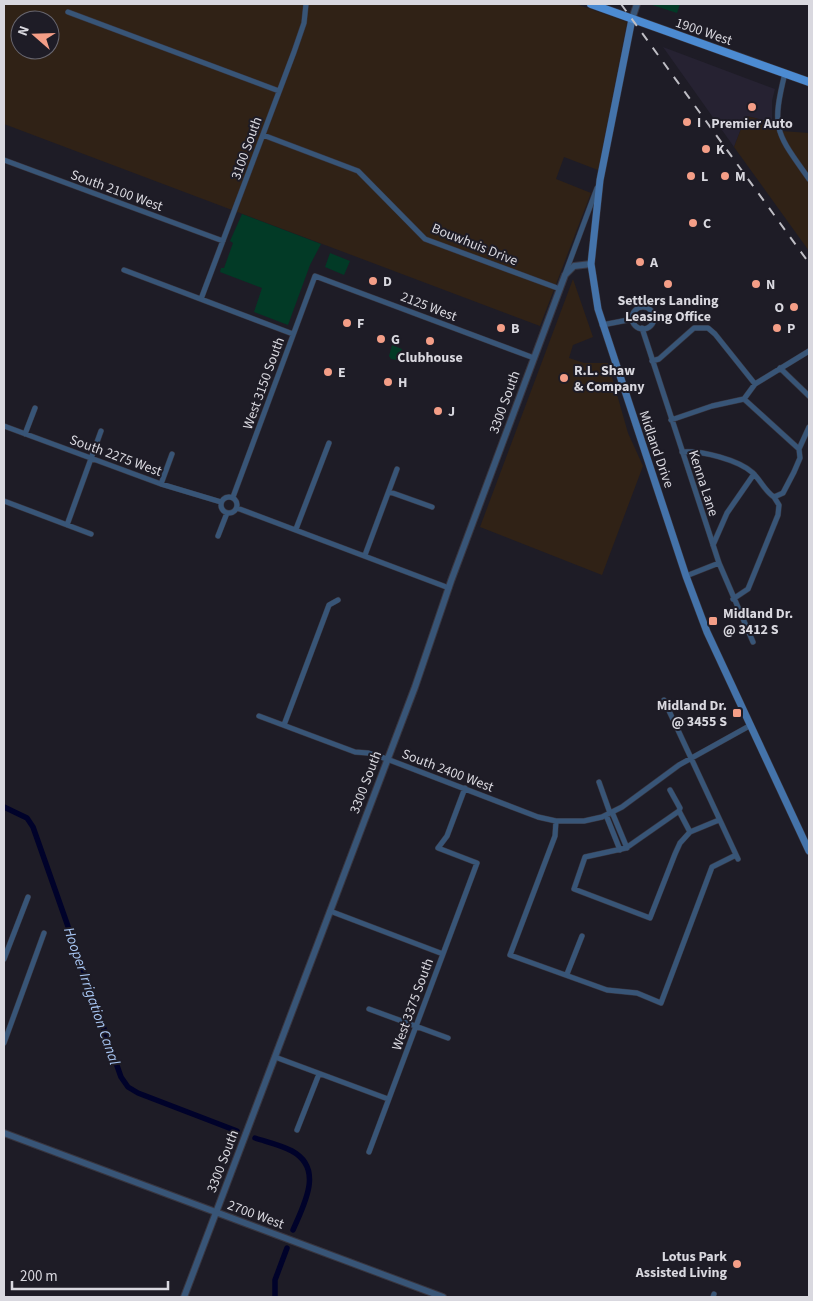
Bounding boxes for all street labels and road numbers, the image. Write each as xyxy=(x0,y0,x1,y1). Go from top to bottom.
street label: 1900 West xyxy=(673,13,735,51)
street label: 3100 South xyxy=(226,114,268,183)
street label: South 2100 West xyxy=(68,165,166,217)
street label: Bouwhuis Drive xyxy=(429,219,521,271)
street label: 2125 West xyxy=(398,287,460,327)
street label: West 3150 South xyxy=(238,334,290,432)
street label: 3300 South xyxy=(484,368,526,437)
street label: Midland Drive xyxy=(633,408,679,491)
street label: South 2275 West xyxy=(67,430,165,482)
street label: Kenna Lane xyxy=(683,448,723,519)
street label: South 2400 West xyxy=(399,744,497,798)
street label: 3300 South xyxy=(345,748,387,817)
street label: West 3375 South xyxy=(387,955,439,1053)
street label: 3300 South xyxy=(202,1127,244,1196)
street label: 2700 West xyxy=(225,1195,287,1234)

